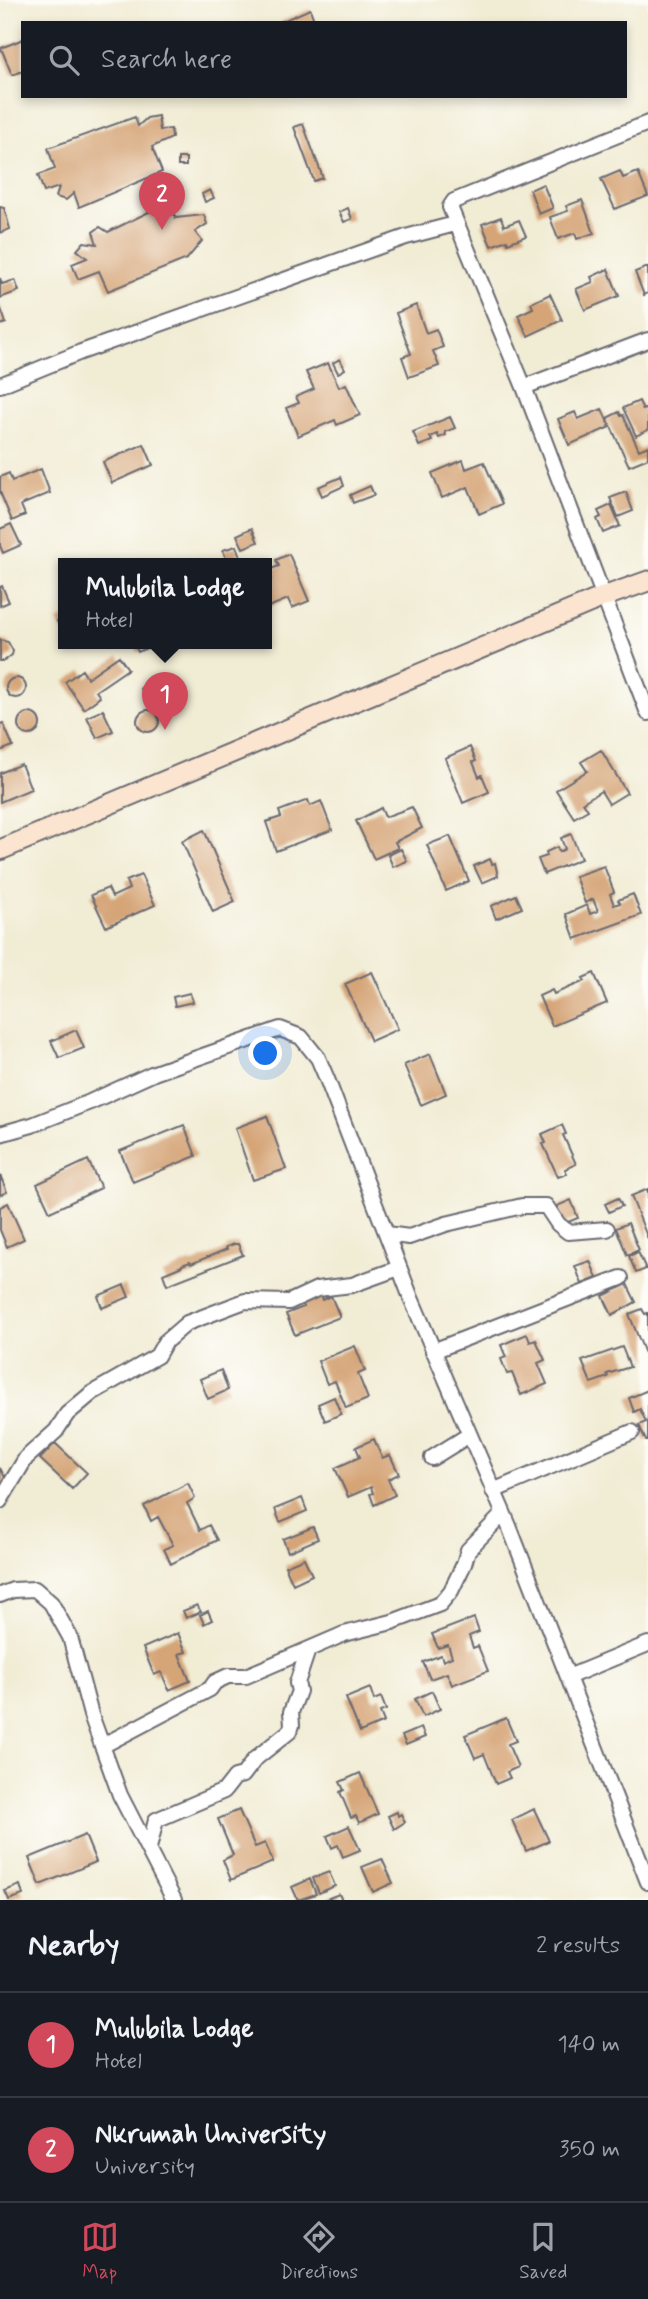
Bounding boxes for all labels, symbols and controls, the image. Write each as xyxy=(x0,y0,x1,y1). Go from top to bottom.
search box xyxy=(21,21,627,98)
icon: search xyxy=(45,41,83,79)
text: Search here xyxy=(101,43,232,77)
pin: 2 xyxy=(139,172,185,230)
popup xyxy=(58,558,272,649)
text: Mulubila Lodge xyxy=(86,572,244,606)
text: Hotel xyxy=(86,606,133,636)
pin: 1 xyxy=(142,672,188,730)
your location xyxy=(248,1036,282,1070)
text: Nearby xyxy=(28,1926,119,1965)
text: 2 results xyxy=(536,1931,620,1961)
text: Mulubila Lodge xyxy=(95,2013,253,2047)
text: 1 xyxy=(46,2030,56,2060)
text: 140 m xyxy=(557,2030,620,2060)
text: Hotel xyxy=(95,2047,142,2077)
text: Nkrumah University xyxy=(95,2118,326,2152)
text: 2 xyxy=(45,2135,57,2165)
text: 350 m xyxy=(559,2135,620,2165)
text: University xyxy=(95,2152,195,2182)
tab: Map xyxy=(81,2218,119,2285)
tab: Directions xyxy=(280,2218,358,2285)
tab: Saved xyxy=(519,2218,567,2285)

